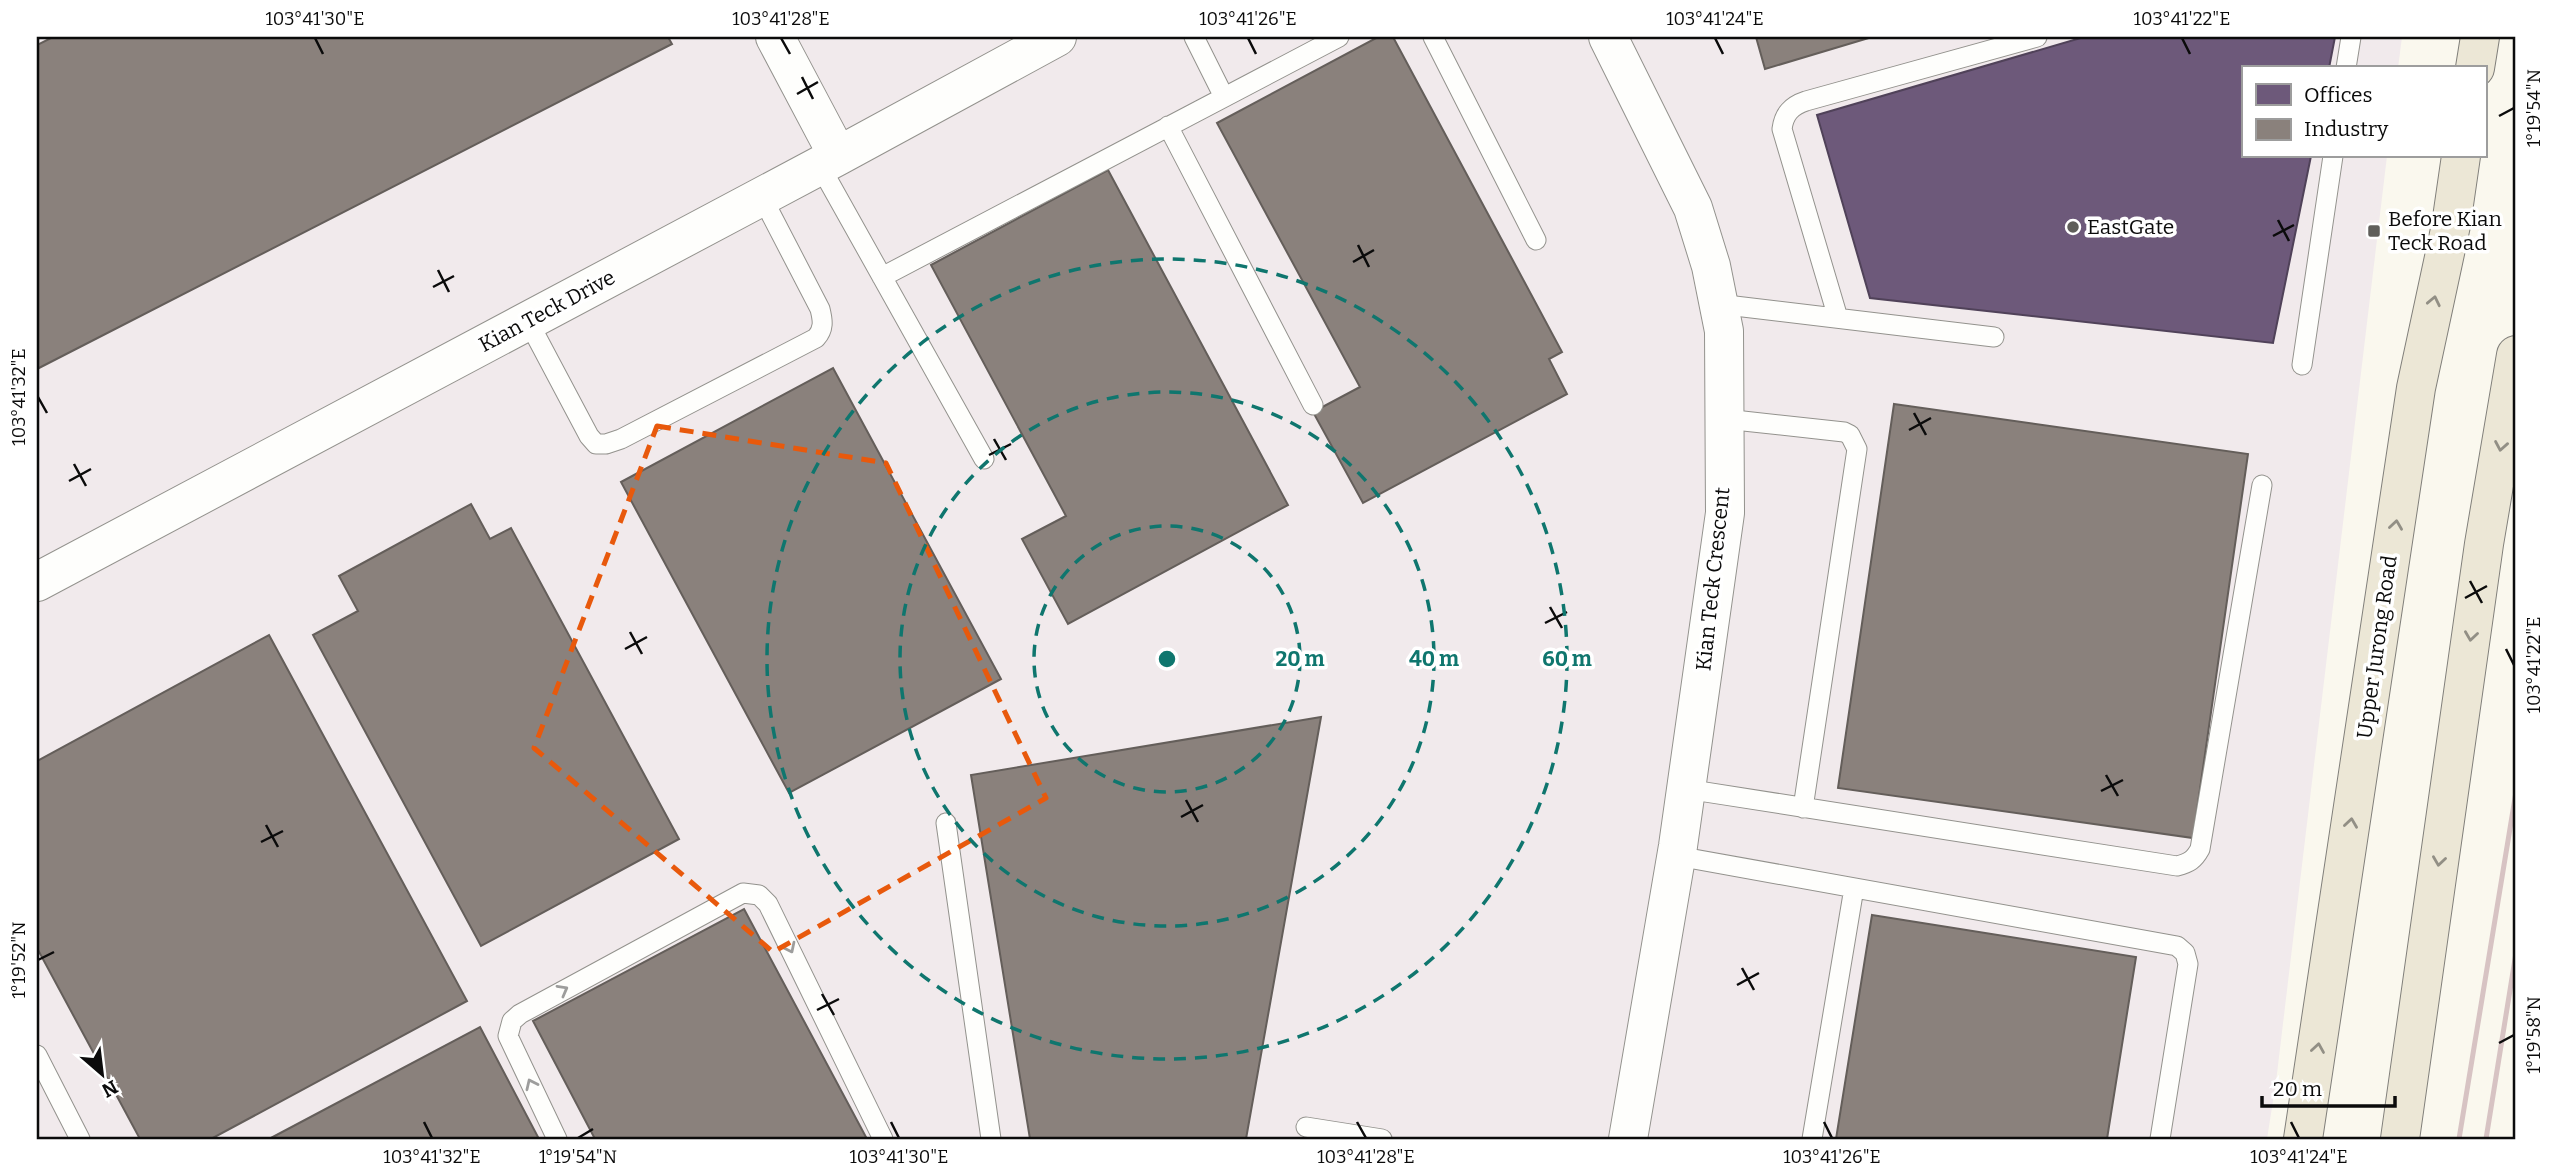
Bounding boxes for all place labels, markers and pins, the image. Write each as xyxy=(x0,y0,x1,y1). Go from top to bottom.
place label: Before Kian Teck Road xyxy=(2388,206,2502,256)
place label: EastGate xyxy=(2087,214,2174,240)
marker: EastGate xyxy=(2065,219,2081,235)
marker: Before Kian Teck Road xyxy=(2366,223,2382,239)
centre of rings xyxy=(1155,647,1179,671)

